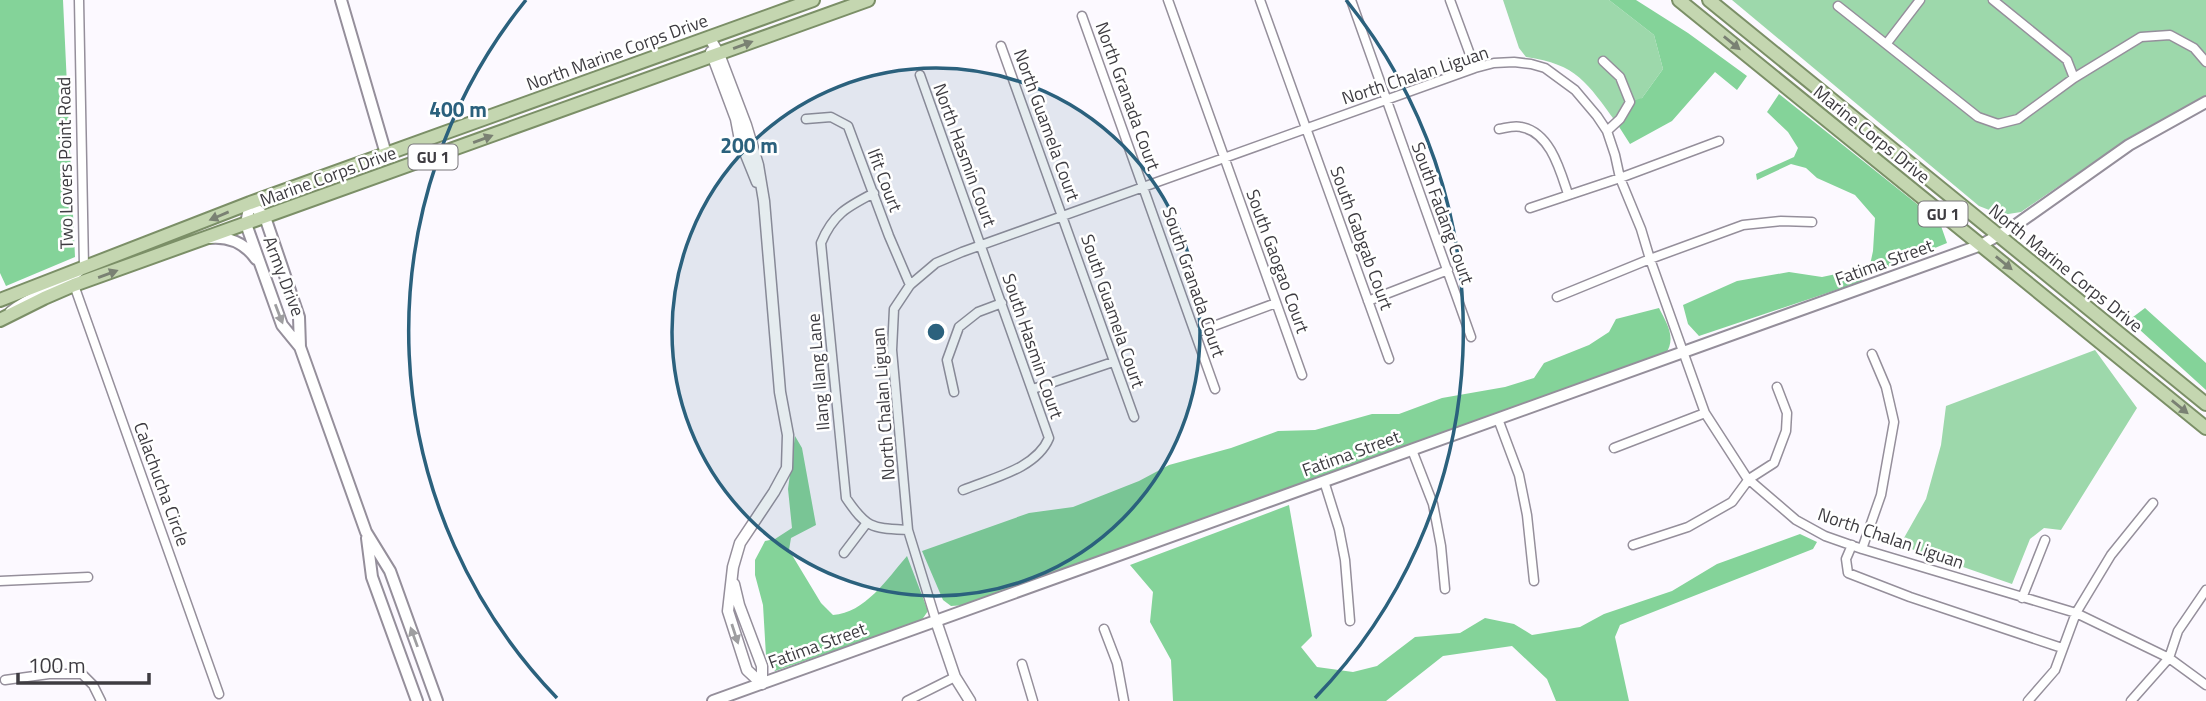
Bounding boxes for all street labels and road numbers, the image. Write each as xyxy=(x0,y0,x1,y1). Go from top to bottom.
street label: North Marine Corps Drive xyxy=(522,7,712,97)
street label: North Granada Court xyxy=(1089,18,1168,175)
street label: North Chalan Liguan xyxy=(1338,39,1492,111)
street label: North Guamela Court xyxy=(1007,45,1087,205)
street label: Two Lovers Point Road xyxy=(50,77,80,249)
street label: Marine Corps Drive xyxy=(1808,78,1936,190)
street label: North Hasmin Court xyxy=(926,79,1004,231)
street label: South Fadang Court xyxy=(1405,138,1481,288)
street label: Marine Corps Drive xyxy=(256,139,400,213)
road number: GU 1 xyxy=(408,144,458,169)
street label: Ifit Court xyxy=(861,144,910,216)
street label: South Gabgab Court xyxy=(1323,162,1401,314)
street label: South Gaogao Court xyxy=(1239,185,1317,337)
street label: North Marine Corps Drive xyxy=(1983,197,2149,339)
road number: GU 1 xyxy=(1918,202,1968,227)
street label: South Granada Court xyxy=(1156,203,1233,361)
street label: South Guamela Court xyxy=(1074,231,1152,392)
street label: Army Drive xyxy=(256,232,312,320)
street label: Fatima Street xyxy=(1831,232,1937,292)
street label: South Hasmin Court xyxy=(995,270,1071,423)
street label: Ilang Ilang Lane xyxy=(799,312,837,432)
street label: North Chalan Liguan xyxy=(864,327,902,481)
street label: Calachucha Circle xyxy=(127,418,197,550)
street label: Fatima Street xyxy=(1298,423,1404,483)
street label: North Chalan Liguan xyxy=(1814,500,1968,576)
street label: Fatima Street xyxy=(764,615,870,675)

